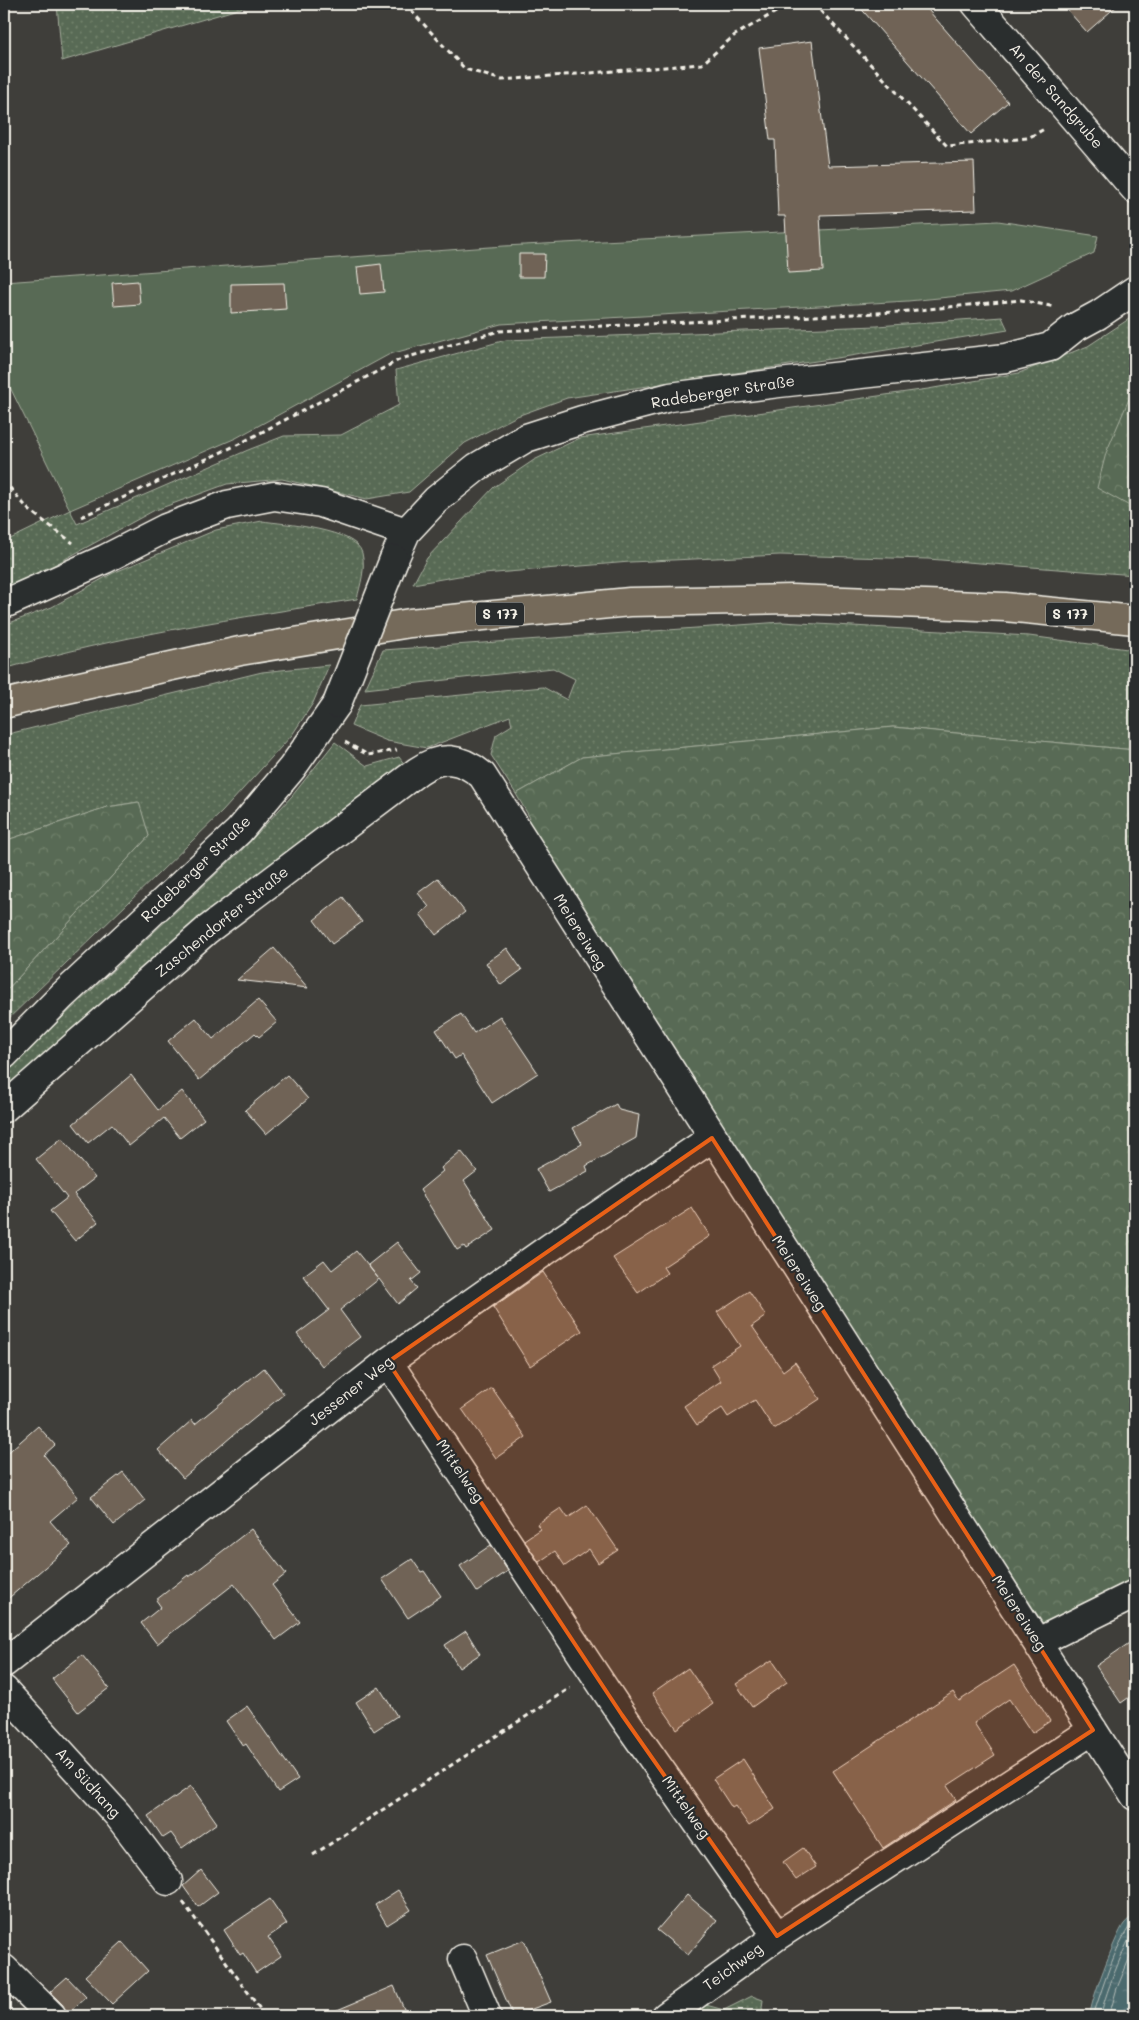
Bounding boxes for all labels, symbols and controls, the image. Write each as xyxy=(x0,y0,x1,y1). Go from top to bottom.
street label: An der Sandgrube xyxy=(1005,38,1108,152)
street label: Radeberger Straße xyxy=(650,370,796,412)
road number: S 177 xyxy=(476,602,524,626)
road number: S 177 xyxy=(1046,602,1094,626)
street label: Radeberger Straße xyxy=(136,811,254,926)
street label: Zaschendorfer Straße xyxy=(151,861,292,981)
street label: Meiereiweg xyxy=(550,890,612,974)
street label: Meiereiweg xyxy=(768,1231,832,1314)
street label: Jessener Weg xyxy=(304,1351,397,1430)
street label: Mittelweg xyxy=(432,1435,490,1506)
street label: Meiereiweg xyxy=(988,1571,1052,1654)
street label: Am Südhang xyxy=(52,1743,126,1822)
street label: Mittelweg xyxy=(658,1771,716,1842)
street label: Teichweg xyxy=(699,1938,766,1995)

